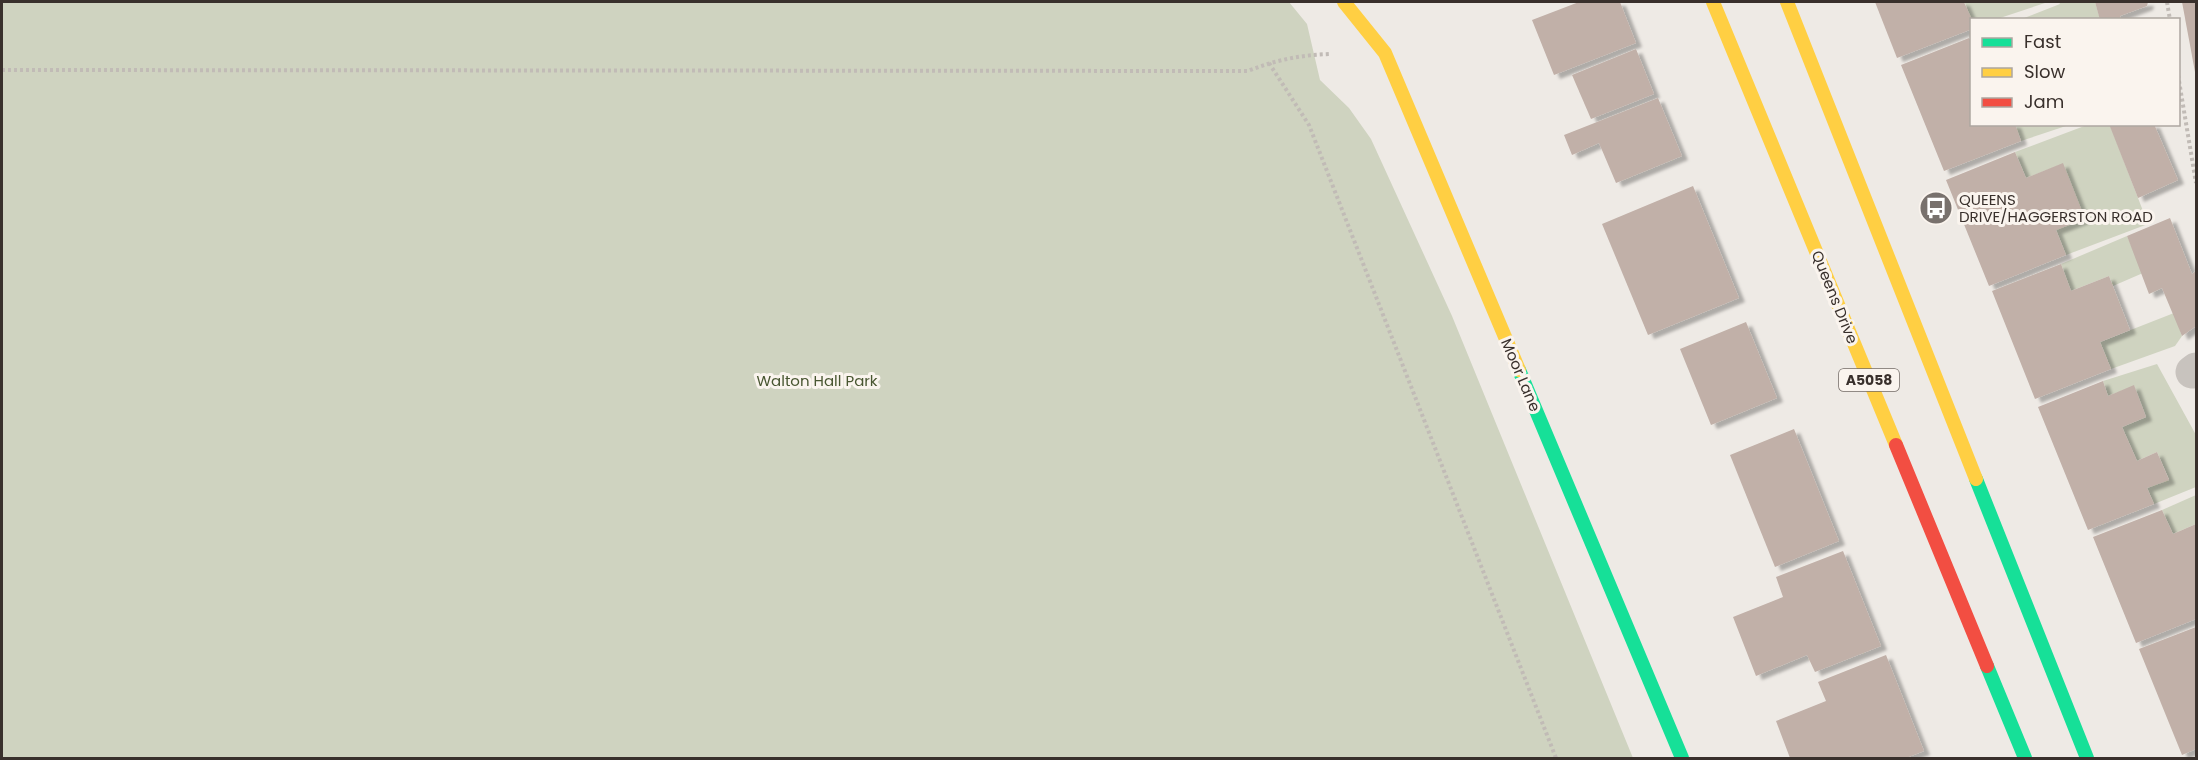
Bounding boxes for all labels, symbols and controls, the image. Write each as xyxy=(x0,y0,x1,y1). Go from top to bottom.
legend xyxy=(1970,18,2180,126)
text: Fast xyxy=(2024,29,2061,54)
text: Slow xyxy=(2024,59,2066,84)
text: Jam xyxy=(2024,89,2064,114)
place label: QUEENS DRIVE/HAGGERSTON ROAD xyxy=(1959,189,2153,227)
bus stop icon: QUEENS DRIVE/HAGGERSTON ROAD xyxy=(1918,190,1954,226)
street label: Queens Drive xyxy=(1807,247,1863,347)
street label: Moor Lane xyxy=(1496,335,1546,415)
road number: A5058 xyxy=(1839,369,1899,391)
park label: Walton Hall Park xyxy=(756,370,878,391)

